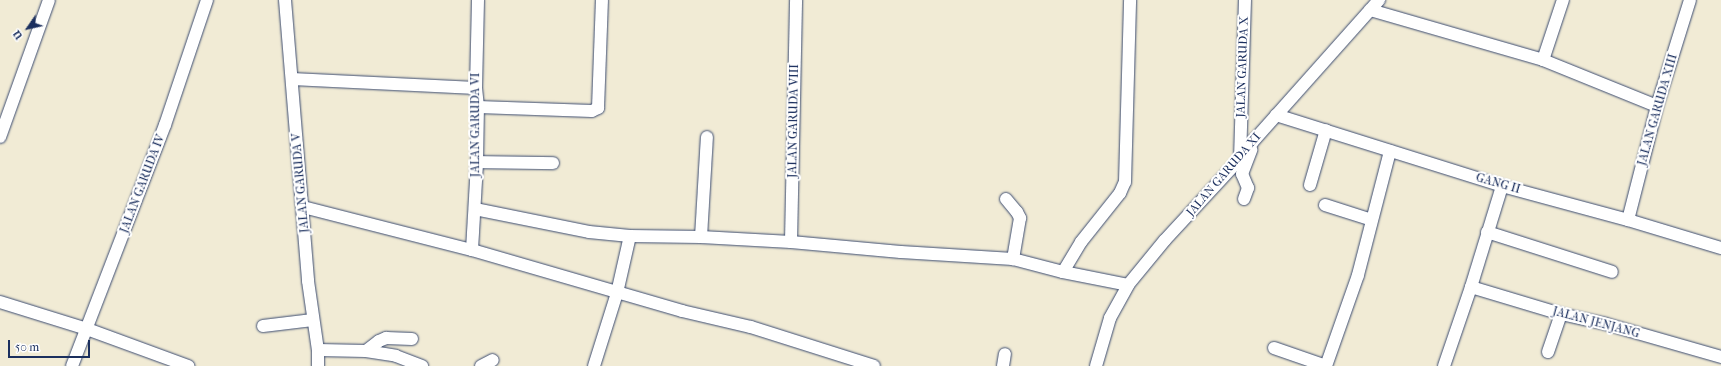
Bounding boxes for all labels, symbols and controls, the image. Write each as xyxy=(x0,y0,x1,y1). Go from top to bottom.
north arrow xyxy=(8,8,48,48)
street label: JALAN GARUDA X xyxy=(1234,16,1252,118)
text: U xyxy=(10,28,25,42)
street label: JALAN GARUDA XIII xyxy=(1635,52,1681,168)
street label: JALAN GARUDA VIII xyxy=(786,64,802,178)
street label: JALAN GARUDA VI xyxy=(469,73,483,177)
street label: JALAN GARUDA XI xyxy=(1184,130,1264,220)
street label: JALAN GARUDA IV xyxy=(118,133,168,235)
street label: JALAN GARUDA V xyxy=(289,133,313,233)
street label: GANG II xyxy=(1474,171,1522,197)
street label: JALAN JENJANG xyxy=(1551,304,1641,342)
scale bar xyxy=(10,332,92,358)
text: 50 m xyxy=(15,340,39,354)

